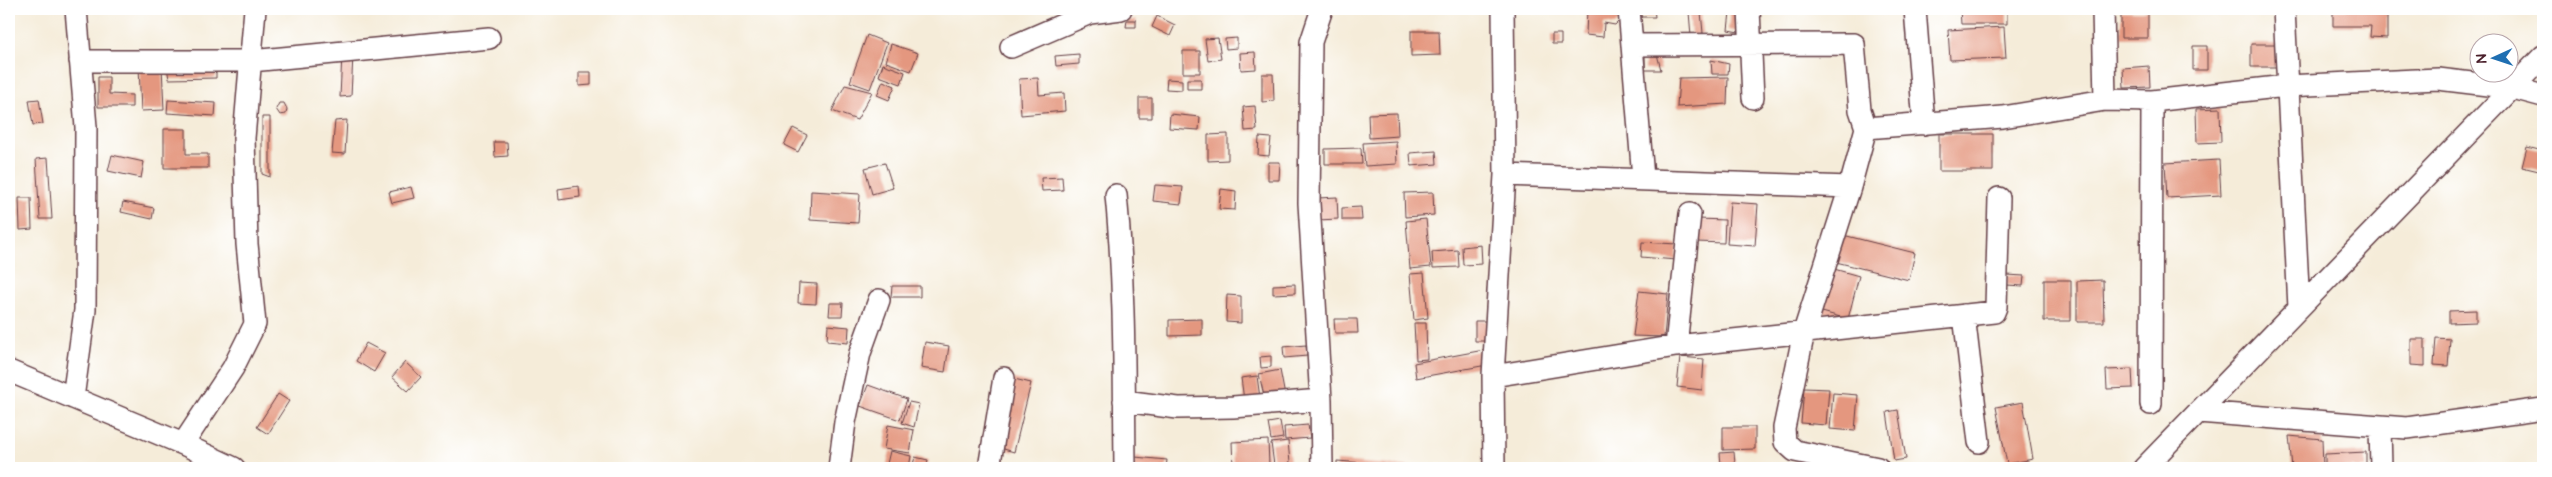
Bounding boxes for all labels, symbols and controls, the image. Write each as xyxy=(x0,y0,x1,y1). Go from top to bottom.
north arrow xyxy=(2470,32,2520,82)
text: N xyxy=(2472,54,2492,64)

